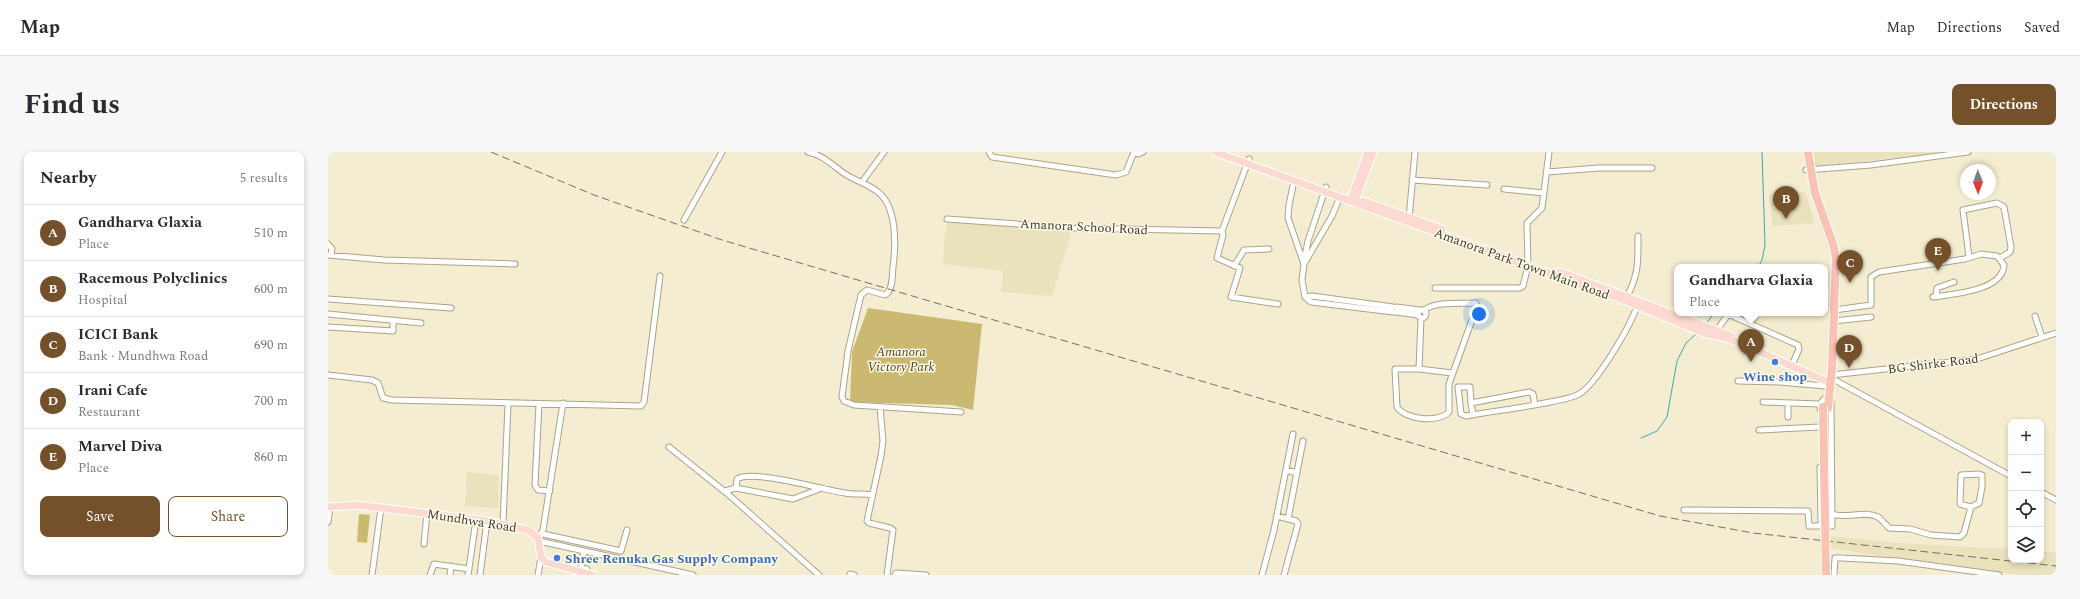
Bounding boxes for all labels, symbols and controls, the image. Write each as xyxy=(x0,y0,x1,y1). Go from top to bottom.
text: Map xyxy=(20,13,60,42)
text: Map xyxy=(1887,17,1915,38)
text: Directions xyxy=(1937,17,2002,38)
text: Saved xyxy=(2024,17,2060,38)
text: Find us xyxy=(24,83,120,126)
button: Directions xyxy=(1952,84,2056,125)
north arrow xyxy=(1960,164,1996,200)
text: Nearby xyxy=(40,165,96,191)
text: 5 results xyxy=(240,168,288,188)
pin: B xyxy=(1773,186,1799,219)
text: Gandharva Glaxia xyxy=(78,211,202,234)
street label: Amanora School Road xyxy=(1019,214,1148,240)
text: A xyxy=(48,223,58,243)
text: 510 m xyxy=(254,223,288,243)
street label: Amanora Park Town Main Road xyxy=(1431,223,1612,305)
text: Place xyxy=(78,234,109,254)
pin: E xyxy=(1925,238,1951,271)
pin: C xyxy=(1837,250,1863,283)
popup xyxy=(1674,264,1828,316)
text: Racemous Polyclinics xyxy=(78,267,228,290)
text: Gandharva Glaxia xyxy=(1689,269,1813,292)
text: B xyxy=(48,279,58,299)
text: 600 m xyxy=(254,279,288,299)
text: Hospital xyxy=(78,290,127,310)
text: Place xyxy=(1689,292,1720,312)
your location xyxy=(1469,304,1489,324)
text: ICICI Bank xyxy=(78,323,158,346)
pin: A xyxy=(1738,329,1764,362)
text: C xyxy=(48,335,58,355)
text: 690 m xyxy=(254,335,288,355)
pin: D xyxy=(1836,335,1862,368)
park label: Amanora Victory Park xyxy=(868,342,934,377)
text: Bank · Mundhwa Road xyxy=(78,346,208,366)
street label: BG Shirke Road xyxy=(1887,349,1980,379)
marker: Wine shop xyxy=(1770,357,1780,367)
place label: Wine shop xyxy=(1743,367,1807,387)
text: Irani Cafe xyxy=(78,379,148,402)
text: D xyxy=(48,391,58,411)
text: 700 m xyxy=(254,391,288,411)
text: Restaurant xyxy=(78,402,140,422)
map controls xyxy=(2008,419,2044,563)
button: + xyxy=(2008,419,2044,455)
text: Marvel Diva xyxy=(78,435,162,458)
text: E xyxy=(49,447,57,467)
text: 860 m xyxy=(254,447,288,467)
button: − xyxy=(2008,455,2044,491)
text: Place xyxy=(78,458,109,478)
button: locate xyxy=(2008,491,2044,527)
button: Save xyxy=(40,496,160,537)
button: Share xyxy=(168,496,288,537)
street label: Mundhwa Road xyxy=(425,504,518,538)
button: layers xyxy=(2008,527,2044,563)
place label: Shree Renuka Gas Supply Company xyxy=(565,549,779,569)
marker: Shree Renuka Gas Supply Company xyxy=(552,553,562,563)

